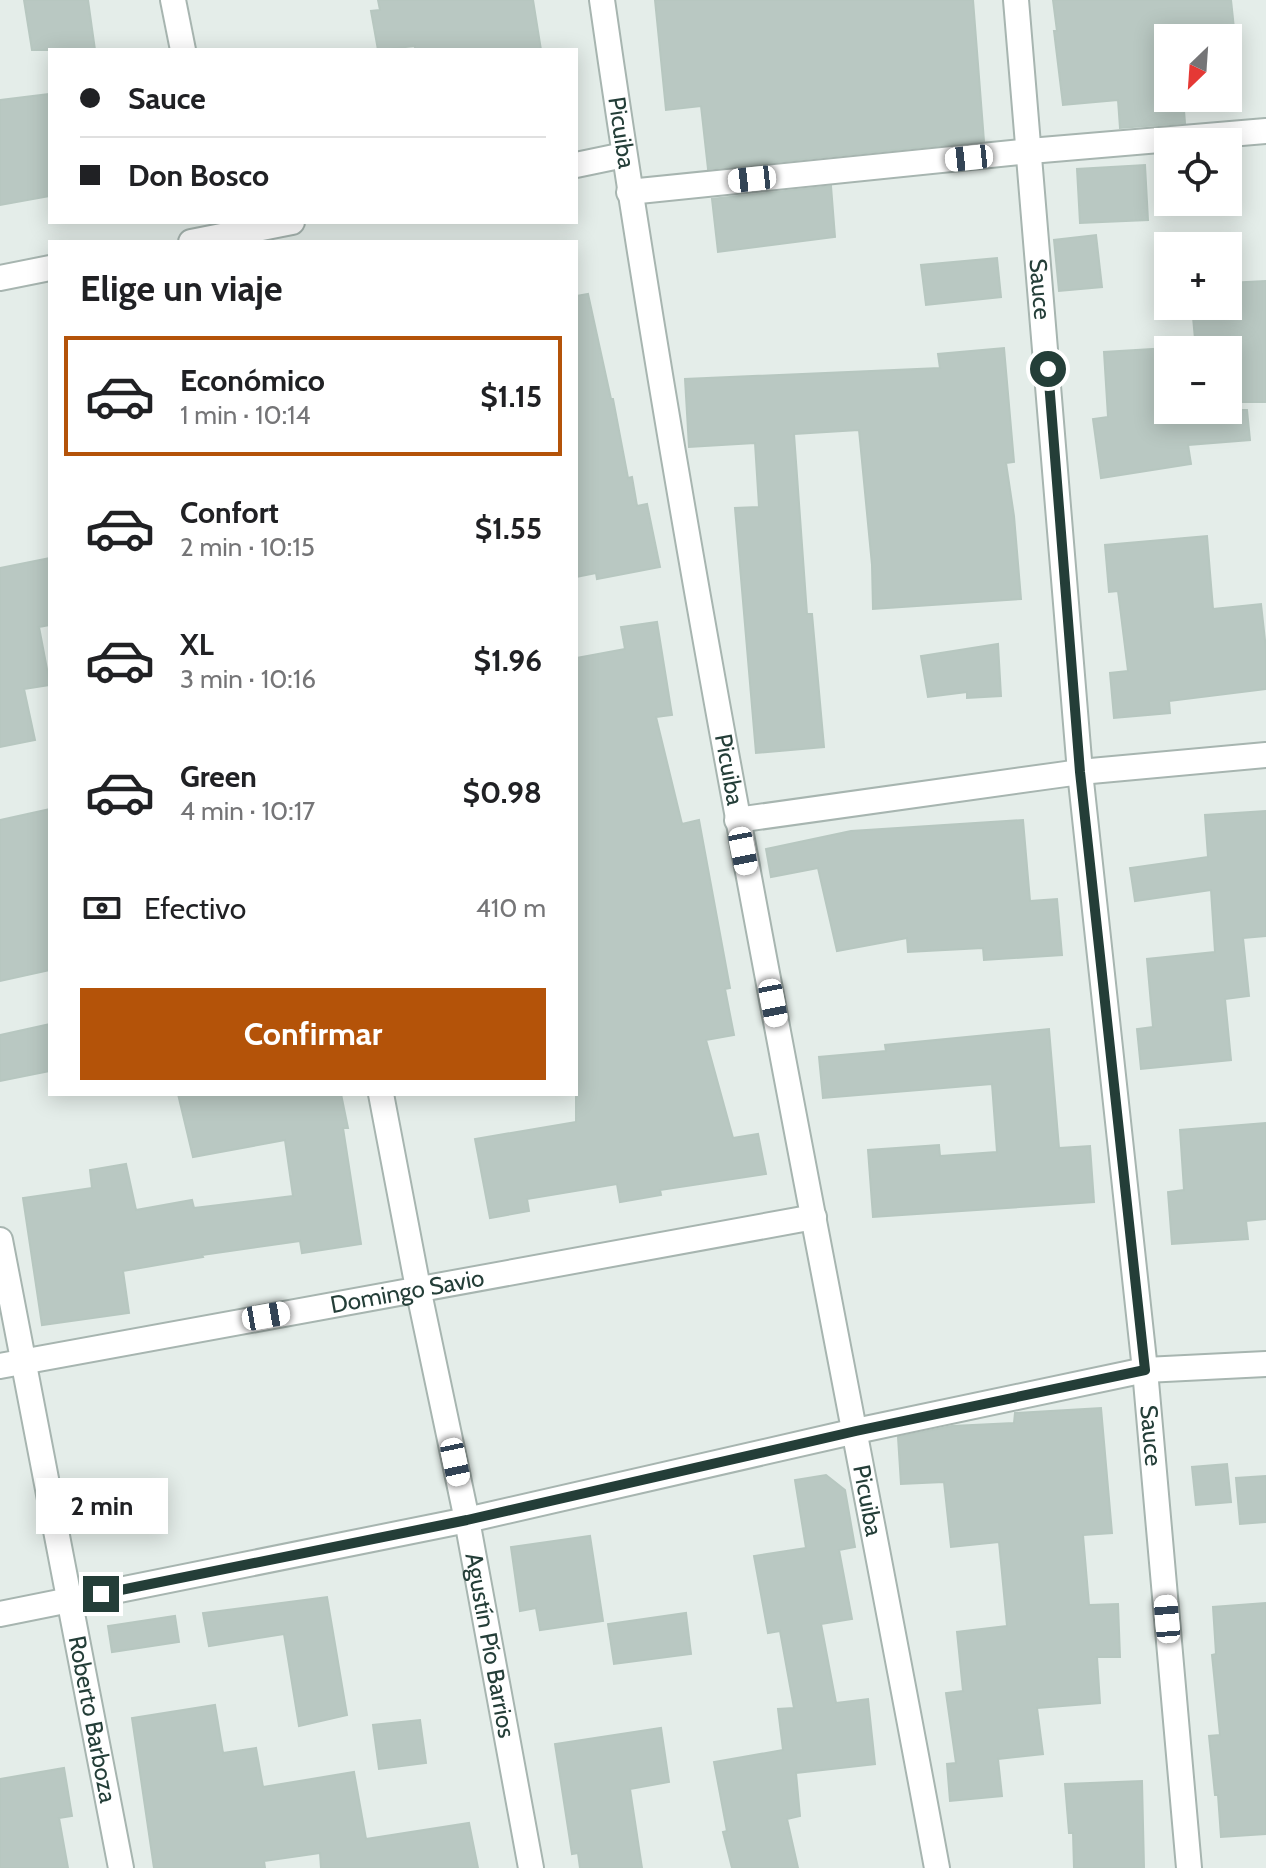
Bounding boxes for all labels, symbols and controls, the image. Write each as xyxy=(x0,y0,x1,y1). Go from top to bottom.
north arrow xyxy=(1154,24,1242,112)
map controls xyxy=(1154,24,1242,424)
text: Sauce xyxy=(128,80,206,117)
street label: Picuiba xyxy=(602,95,642,171)
button: locate xyxy=(1154,128,1242,216)
car xyxy=(944,144,994,172)
text: Don Bosco xyxy=(128,157,269,194)
car xyxy=(727,165,777,193)
button: + xyxy=(1154,232,1242,320)
street label: Sauce xyxy=(1023,257,1057,321)
text: Elige un viaje xyxy=(80,266,283,310)
button: − xyxy=(1154,336,1242,424)
route start xyxy=(1030,351,1066,387)
icon: car xyxy=(84,360,156,432)
text: Económico xyxy=(180,362,325,399)
text: $1.15 xyxy=(480,378,542,415)
text: 1 min · 10:14 xyxy=(180,399,311,431)
icon: car xyxy=(84,492,156,564)
text: Confort xyxy=(180,494,279,531)
text: $1.55 xyxy=(475,510,542,547)
text: 2 min · 10:15 xyxy=(180,531,315,563)
icon: car xyxy=(84,624,156,696)
text: XL xyxy=(180,626,214,663)
text: $1.96 xyxy=(474,642,542,679)
text: 3 min · 10:16 xyxy=(180,663,316,695)
street label: Picuiba xyxy=(709,731,750,808)
icon: car xyxy=(84,756,156,828)
text: Green xyxy=(180,758,257,795)
text: $0.98 xyxy=(463,774,542,811)
text: 4 min · 10:17 xyxy=(180,795,315,827)
car xyxy=(727,825,759,877)
icon: cash xyxy=(80,886,124,930)
text: Efectivo xyxy=(144,890,246,927)
text: 410 m xyxy=(476,892,546,924)
car xyxy=(757,977,789,1029)
button: Confirmar xyxy=(80,988,546,1080)
street label: Domingo Savio xyxy=(328,1263,486,1319)
car xyxy=(240,1300,292,1332)
street label: Sauce xyxy=(1134,1404,1168,1467)
car xyxy=(438,1436,472,1488)
street label: Picuiba xyxy=(847,1462,889,1539)
callout: 2 min xyxy=(35,1478,167,1534)
text: 2 min xyxy=(71,1490,133,1522)
street label: Agustín Pío Barrios xyxy=(459,1550,522,1740)
route end xyxy=(83,1576,119,1612)
car xyxy=(1153,1594,1181,1644)
street label: Roberto Barboza xyxy=(63,1633,123,1806)

